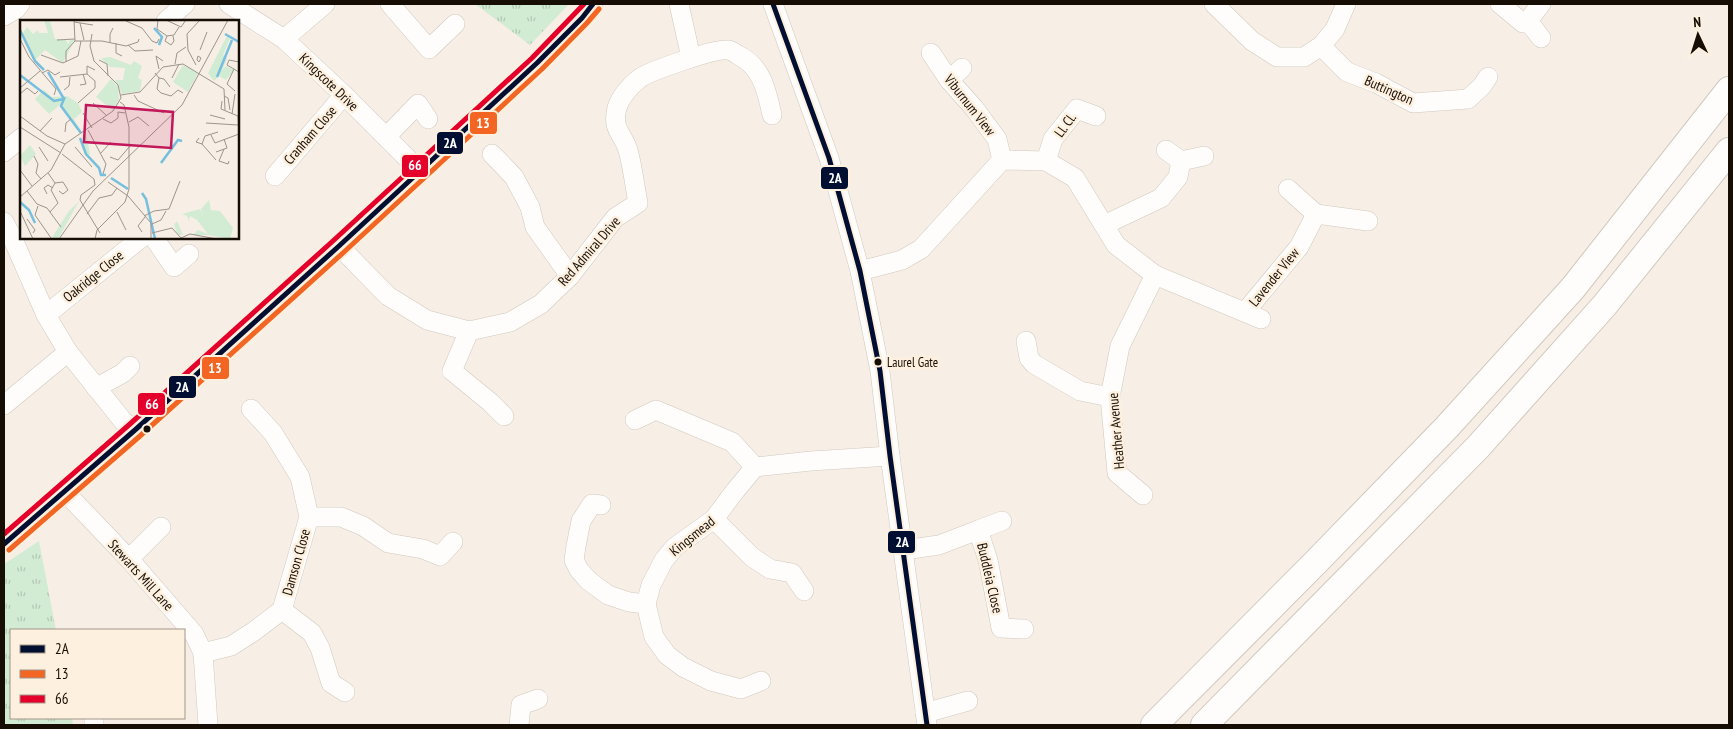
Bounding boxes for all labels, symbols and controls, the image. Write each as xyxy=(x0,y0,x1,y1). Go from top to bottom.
north arrow xyxy=(1673,10,1723,60)
text: N xyxy=(1693,13,1701,31)
inset map xyxy=(20,20,239,239)
street label: Kingscote Drive xyxy=(296,49,363,115)
street label: Viburnum View xyxy=(940,70,1000,140)
street label: Buttington xyxy=(1362,71,1416,109)
street label: Cranham Close xyxy=(280,102,341,168)
street label: Ll. Cl. xyxy=(1050,109,1080,141)
line badge: 13 xyxy=(469,111,498,135)
text: 13 xyxy=(476,114,490,132)
line badge: 2A xyxy=(436,131,464,155)
text: 2A xyxy=(443,134,458,152)
line badge: 66 xyxy=(401,154,429,178)
text: 66 xyxy=(408,156,422,174)
line badge: 2A xyxy=(820,166,849,190)
text: 2A xyxy=(828,169,843,187)
street label: Red Admiral Drive xyxy=(554,212,624,290)
street label: Lavender View xyxy=(1245,243,1304,310)
street label: Oakridge Close xyxy=(59,246,127,306)
place label: Laurel Gate xyxy=(887,354,938,371)
line badge: 13 xyxy=(201,356,230,380)
marker: Laurel Gate xyxy=(873,357,883,367)
text: 13 xyxy=(208,359,222,377)
line badge: 2A xyxy=(168,375,197,399)
text: 2A xyxy=(175,378,190,396)
line badge: 66 xyxy=(137,392,166,416)
street label: Heather Avenue xyxy=(1104,392,1128,470)
text: 66 xyxy=(145,395,159,413)
unlabelled marker xyxy=(142,424,152,434)
street label: Kingsmead xyxy=(666,512,718,560)
street label: Damson Close xyxy=(278,527,314,597)
line badge: 2A xyxy=(887,530,916,554)
text: 2A xyxy=(895,533,910,551)
street label: Stewarts Mill Lane xyxy=(104,536,178,614)
street label: Buddleia Close xyxy=(973,541,1007,615)
legend xyxy=(10,629,185,719)
text: 2A xyxy=(55,639,70,658)
text: 13 xyxy=(55,664,69,683)
text: 66 xyxy=(55,689,69,708)

